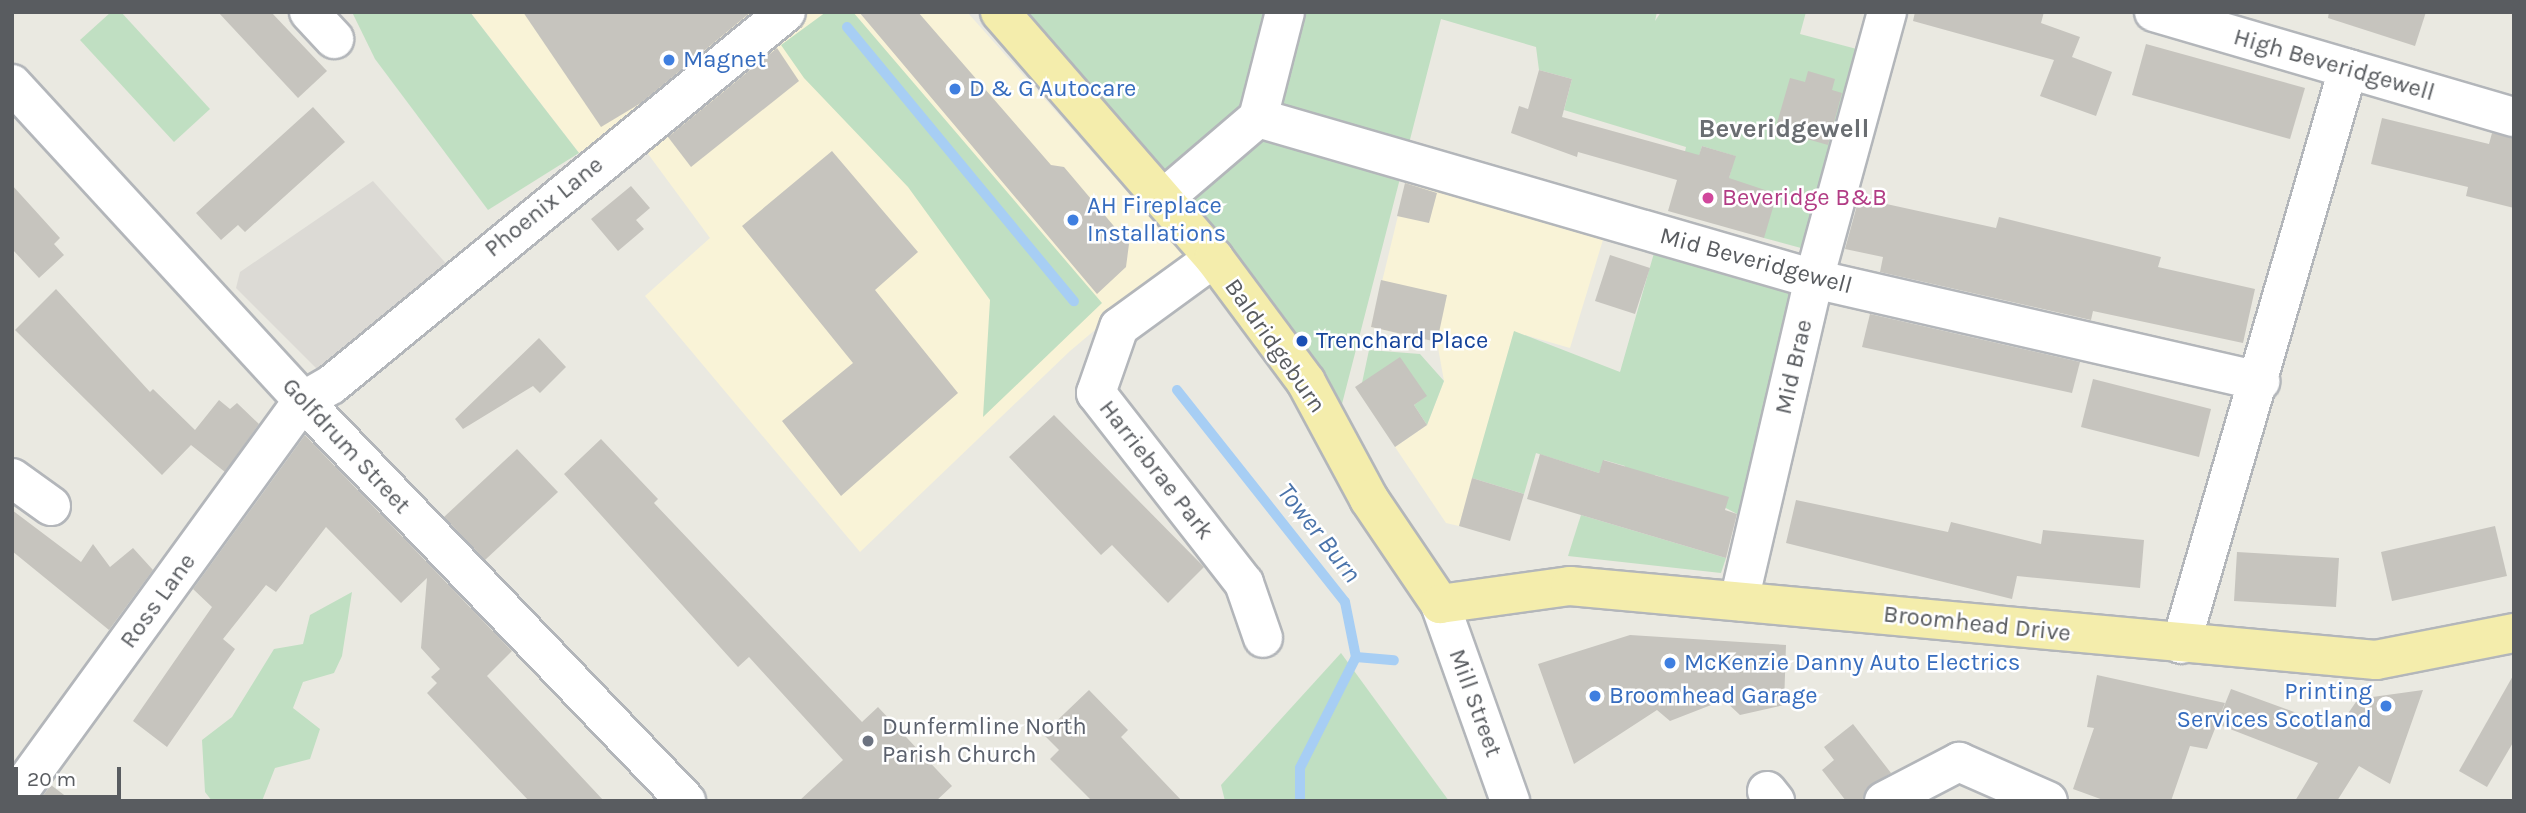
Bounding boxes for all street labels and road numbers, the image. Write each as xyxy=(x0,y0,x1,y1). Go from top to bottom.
street label: High Beveridgewell xyxy=(2230,23,2438,107)
street label: Phoenix Lane xyxy=(479,150,609,264)
street label: Mid Beveridgewell xyxy=(1657,221,1855,301)
street label: Baldridgeburn xyxy=(1218,273,1332,419)
street label: Mid Brae xyxy=(1769,317,1819,417)
street label: Golfdrum Street xyxy=(276,372,416,520)
street label: Harriebrae Park xyxy=(1093,395,1219,545)
street label: Ross Lane xyxy=(114,548,202,654)
street label: Broomhead Drive xyxy=(1882,600,2072,648)
street label: Mill Street xyxy=(1442,645,1508,761)

